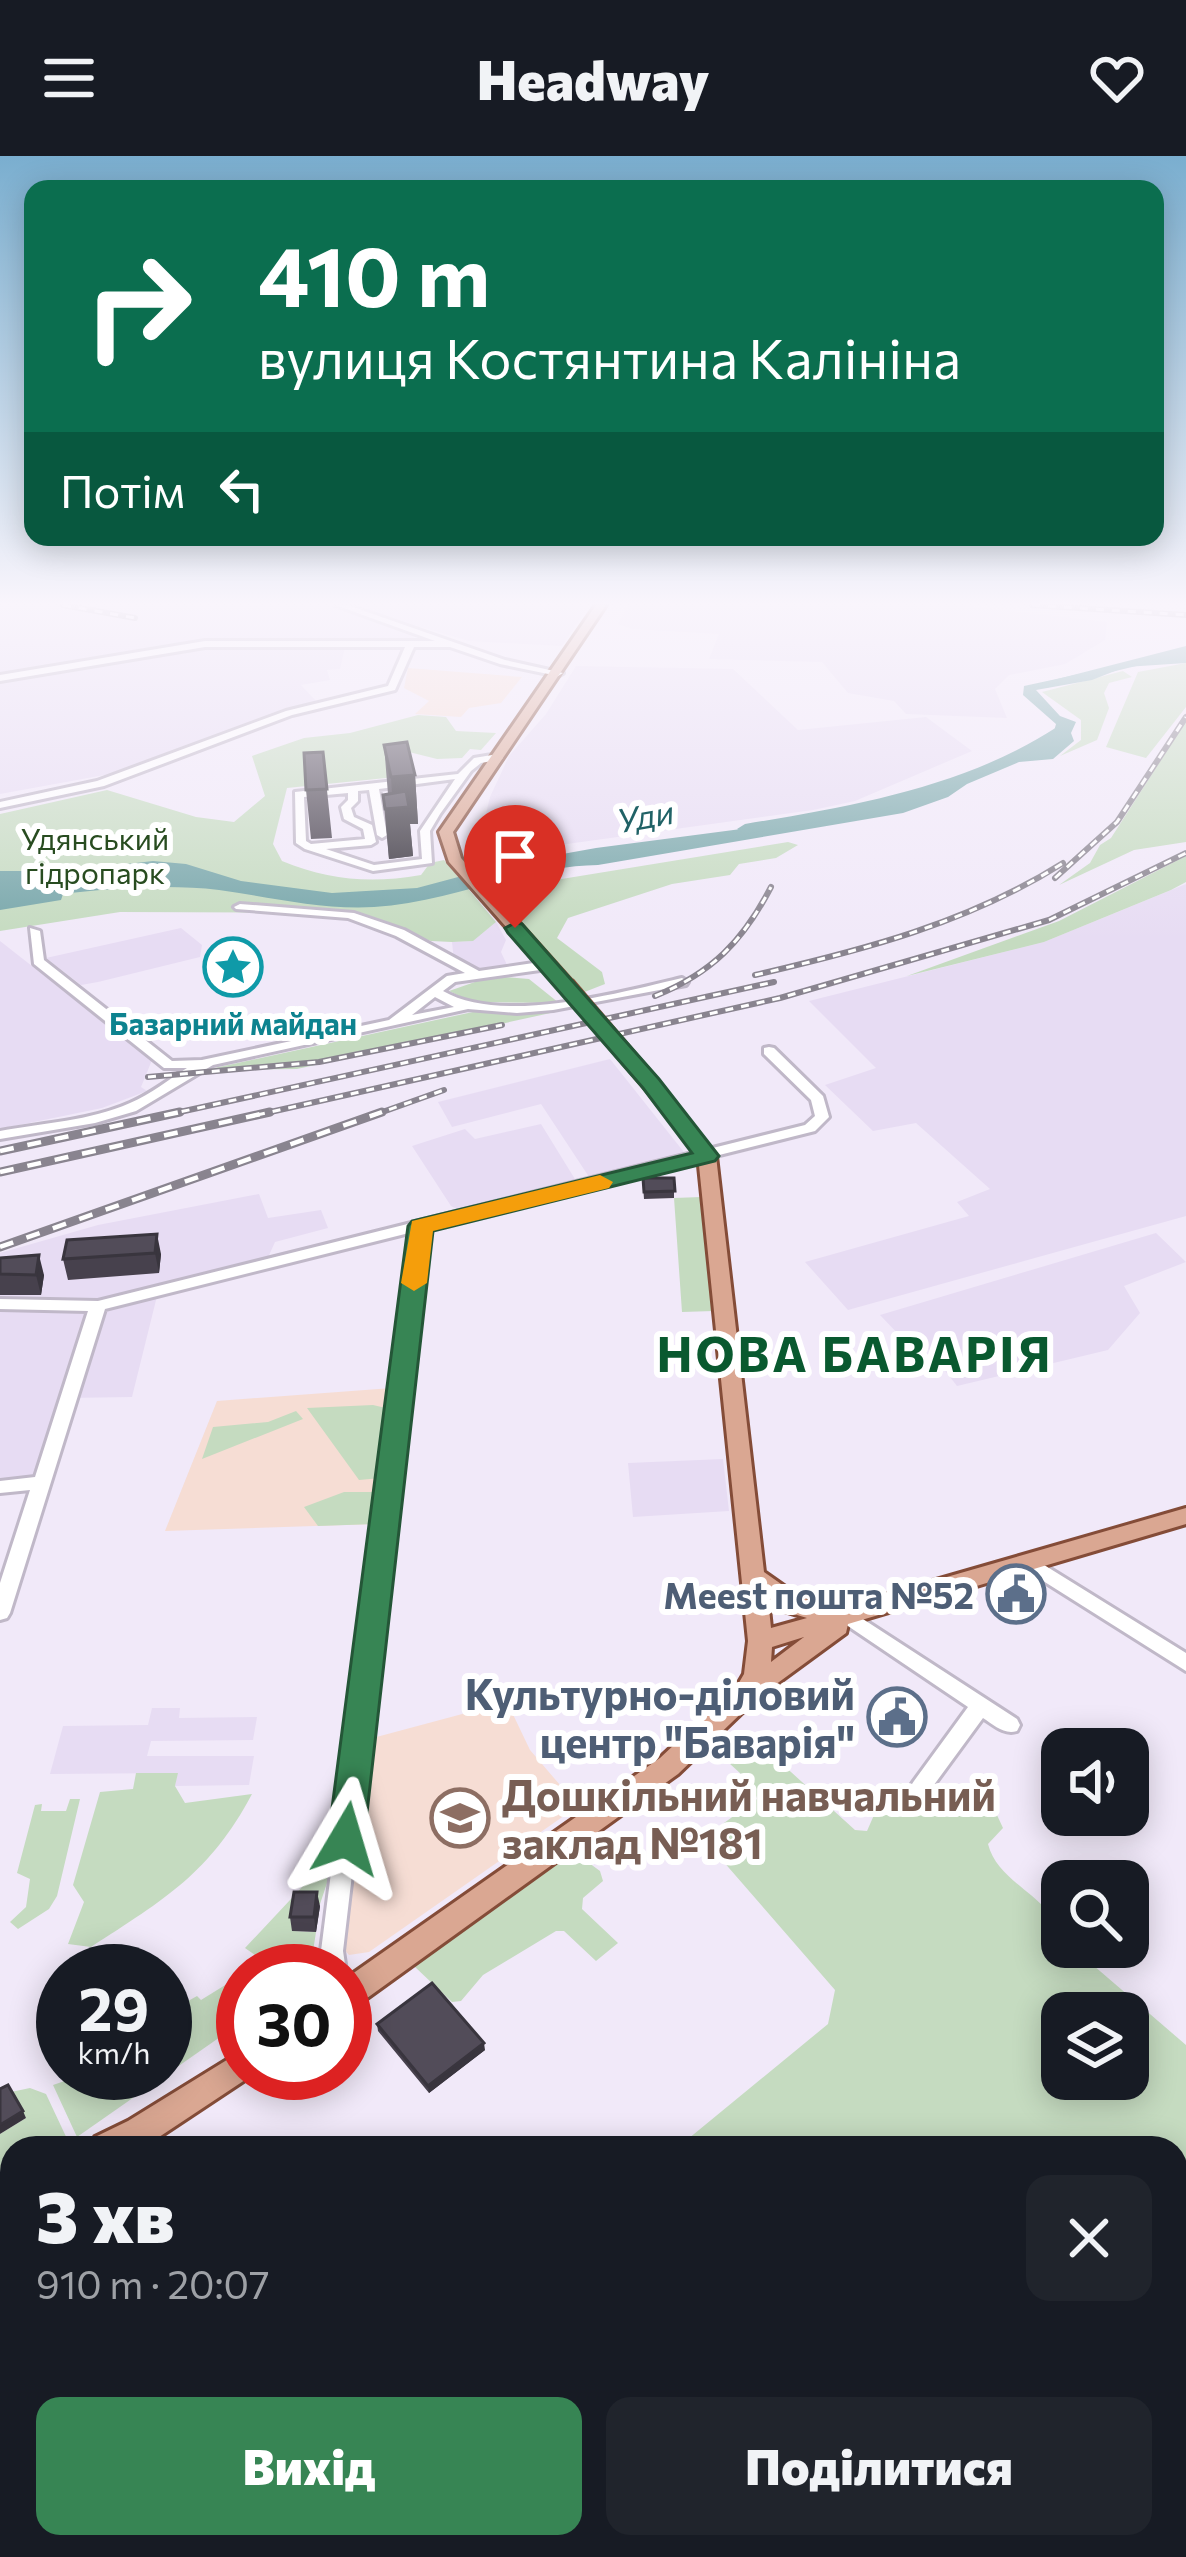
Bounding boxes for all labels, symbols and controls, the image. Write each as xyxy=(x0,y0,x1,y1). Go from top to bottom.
icon: menu xyxy=(36,45,102,111)
text: Headway xyxy=(477,45,709,111)
icon: heart xyxy=(1084,45,1150,111)
text: 410 m xyxy=(258,222,490,324)
icon: right xyxy=(60,228,216,384)
text: вулиця Костянтина Калініна xyxy=(258,324,961,390)
icon: left xyxy=(209,456,275,522)
text: Потім xyxy=(60,462,185,517)
water label: Уди xyxy=(613,790,677,840)
pin xyxy=(464,805,566,928)
park label: Удянський гідропарк xyxy=(21,819,169,890)
icon: arrive xyxy=(482,823,548,889)
place icon: Базарний майдан xyxy=(202,936,264,998)
place label: Базарний майдан xyxy=(109,1004,357,1041)
district label: НОВА БАВАРІЯ xyxy=(657,1323,1053,1382)
public building icon: Meest пошта №52 xyxy=(985,1563,1047,1625)
place label: Meest пошта №52 xyxy=(663,1572,974,1616)
place label: Культурно-діловий центр "Баварія" xyxy=(465,1667,855,1767)
public building icon: Культурно-діловий центр "Баварія" xyxy=(866,1686,928,1748)
map controls xyxy=(1041,1728,1149,2100)
button: sound xyxy=(1041,1728,1149,1836)
place label: Дошкільний навчальний заклад №181 xyxy=(502,1768,996,1868)
position arrow xyxy=(283,1776,409,1902)
school or university icon: Дошкільний навчальний заклад №181 xyxy=(429,1787,491,1849)
button: search xyxy=(1041,1860,1149,1968)
speed limit sign: 30 xyxy=(216,1944,372,2100)
text: 29 xyxy=(79,1970,149,2043)
button: layers xyxy=(1041,1992,1149,2100)
text: km/h xyxy=(78,2033,150,2070)
text: 3 хв xyxy=(36,2170,175,2258)
button: close xyxy=(1026,2175,1152,2301)
text: 910 m · 20:07 xyxy=(36,2259,269,2307)
button: Вихід xyxy=(36,2397,582,2535)
button: Поділитися xyxy=(606,2397,1152,2535)

